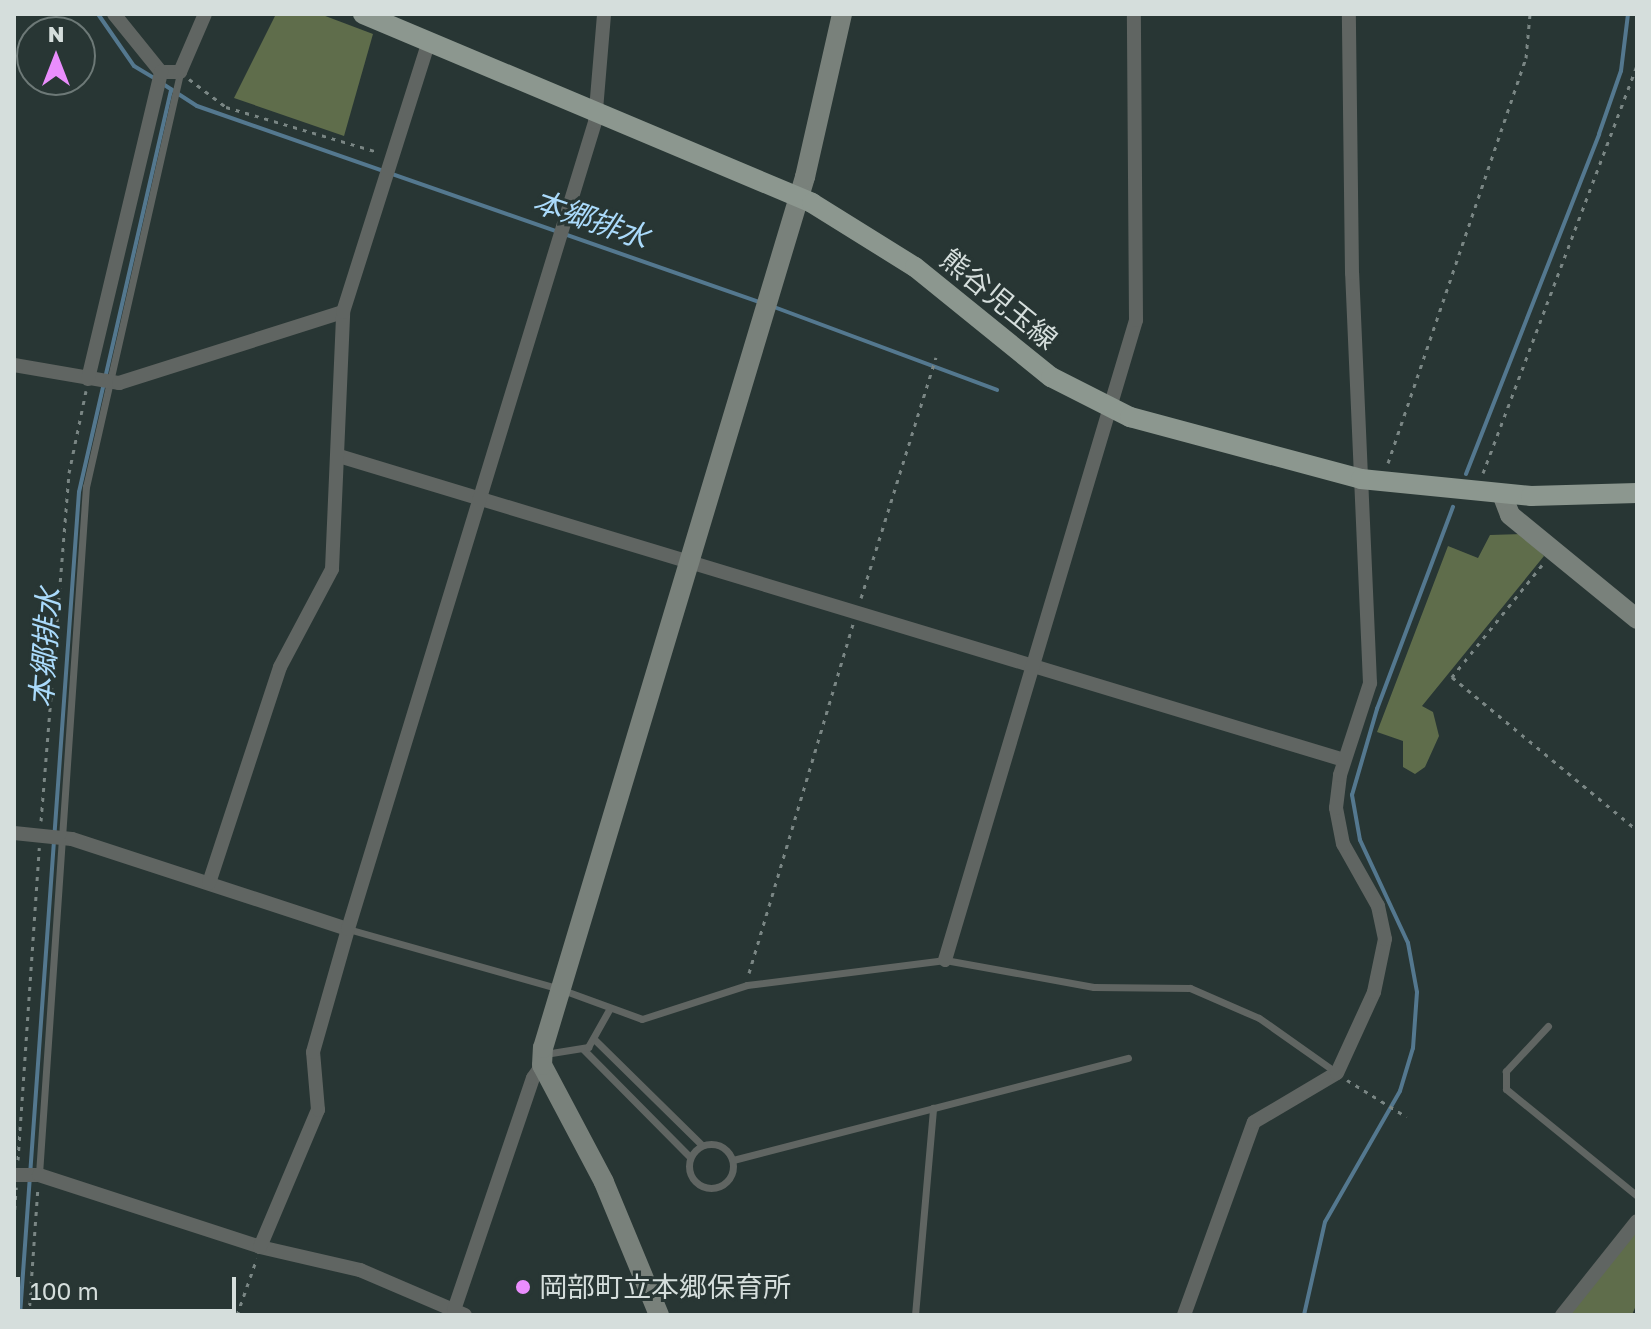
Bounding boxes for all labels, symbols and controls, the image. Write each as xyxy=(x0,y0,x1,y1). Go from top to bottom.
north arrow xyxy=(16,16,96,96)
text: N xyxy=(48,20,64,47)
water label: 本郷排水 xyxy=(528,182,654,256)
street label: 熊谷児玉線 xyxy=(934,242,1064,356)
water label: 本郷排水 xyxy=(23,587,67,709)
scale bar xyxy=(20,1261,240,1311)
place label: 岡部町立本郷保育所 xyxy=(539,1270,791,1304)
text: 100 m xyxy=(30,1276,99,1305)
marker: 岡部町立本郷保育所 xyxy=(514,1278,532,1296)

